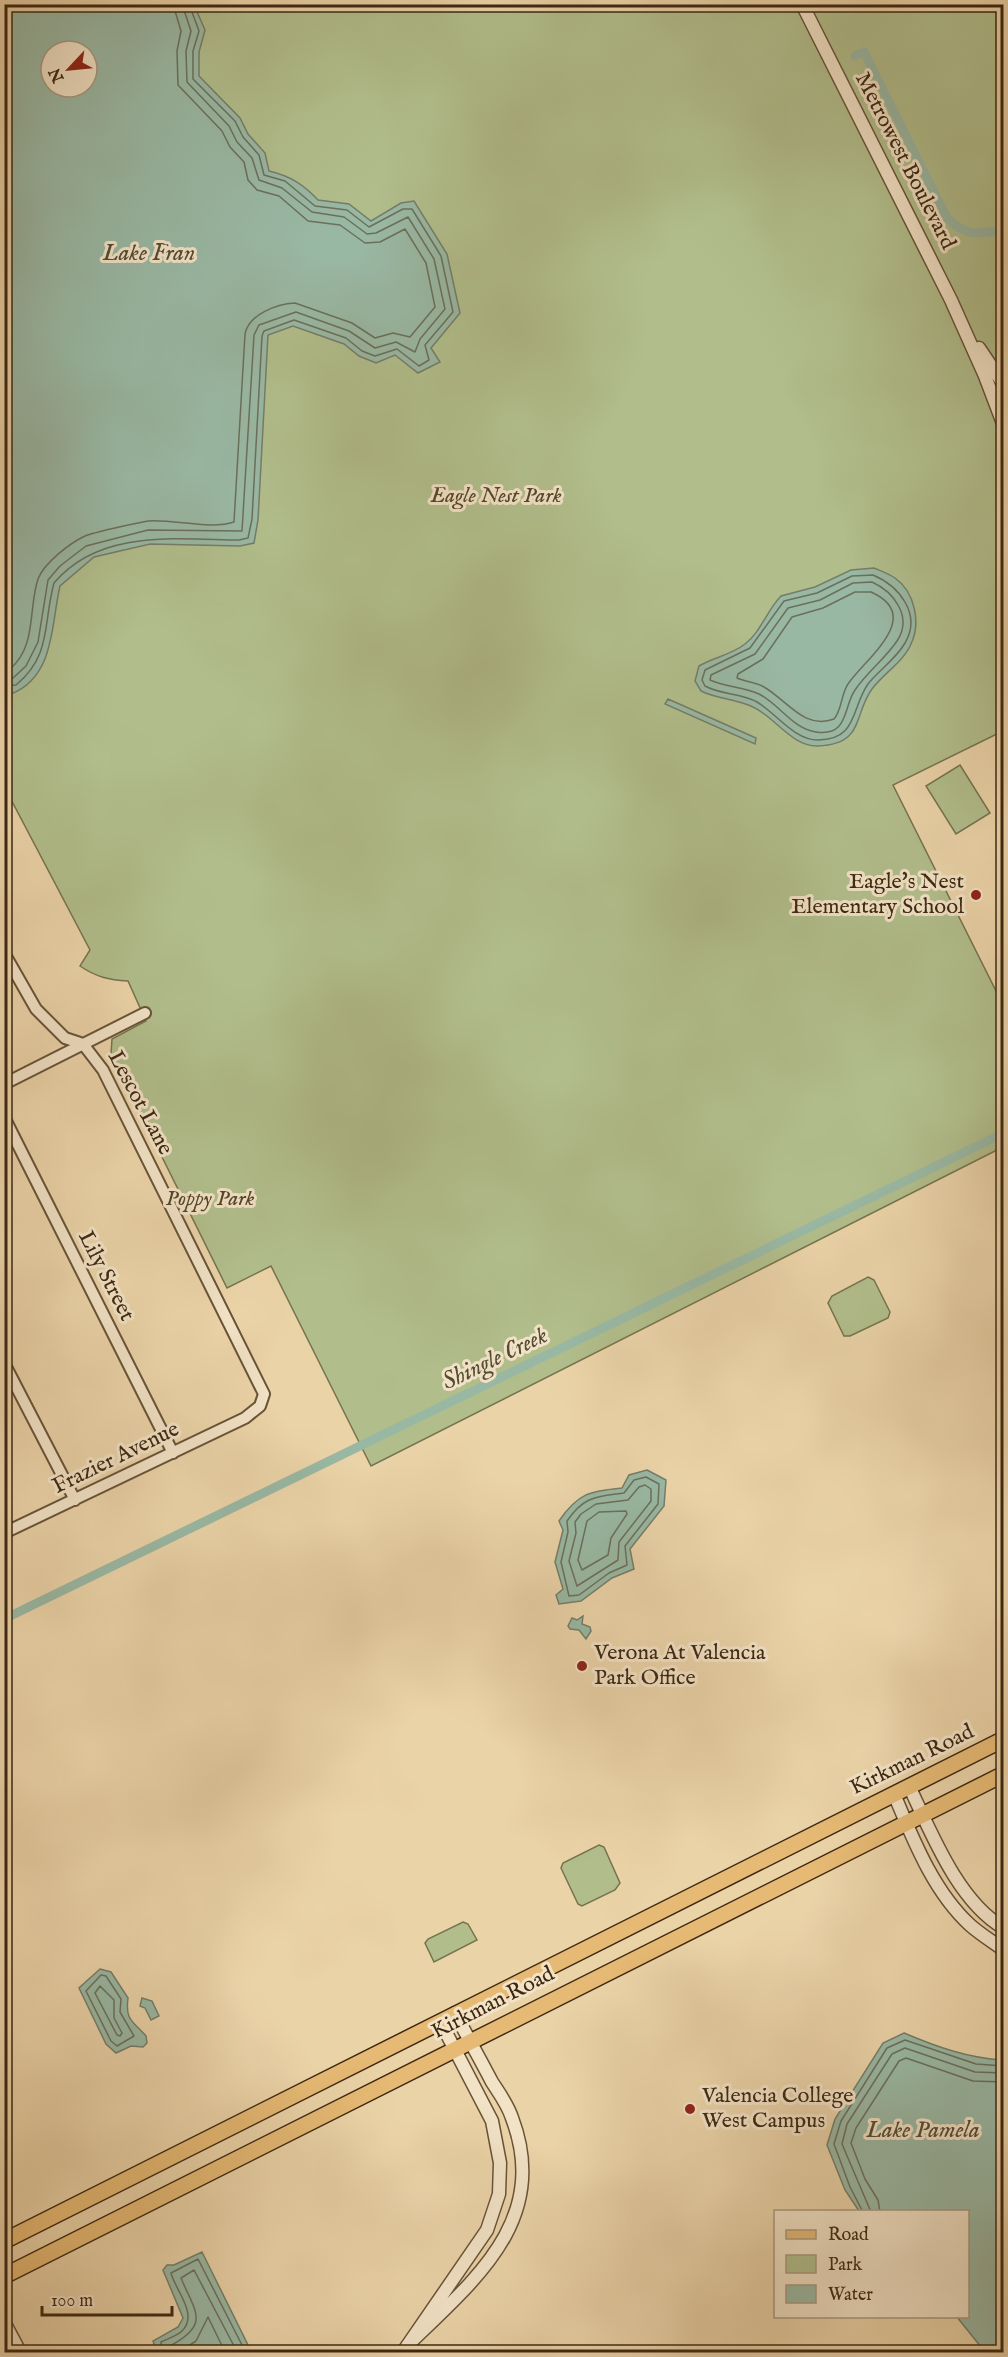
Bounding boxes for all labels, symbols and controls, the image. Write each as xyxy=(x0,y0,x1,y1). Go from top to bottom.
north arrow xyxy=(39,39,99,99)
text: N xyxy=(45,64,70,86)
street label: Metrowest Boulevard xyxy=(848,68,962,255)
water label: Lake Fran xyxy=(102,238,195,269)
park label: Eagle Nest Park xyxy=(430,482,562,510)
place label: Eagle's Nest Elementary School xyxy=(791,868,964,921)
marker: Eagle's Nest Elementary School xyxy=(969,888,983,902)
street label: Lescot Lane xyxy=(101,1046,179,1160)
park label: Poppy Park xyxy=(166,1185,255,1213)
street label: Lily Street xyxy=(71,1226,141,1326)
water label: Shingle Creek xyxy=(437,1320,553,1398)
street label: Frazier Avenue xyxy=(48,1415,184,1501)
place label: Verona At Valencia Park Office xyxy=(593,1639,766,1692)
marker: Verona At Valencia Park Office xyxy=(575,1659,589,1673)
street label: Kirkman Road xyxy=(846,1718,979,1802)
street label: Kirkman Road xyxy=(427,1960,559,2046)
place label: Valencia College West Campus xyxy=(701,2082,853,2135)
marker: Valencia College West Campus xyxy=(683,2102,697,2116)
water label: Lake Pamela xyxy=(865,2115,980,2146)
legend xyxy=(774,2210,969,2318)
text: Road xyxy=(828,2224,869,2247)
text: Park xyxy=(828,2254,863,2277)
scale bar xyxy=(42,2279,172,2317)
text: Water xyxy=(828,2284,873,2307)
text: 100 m xyxy=(51,2290,93,2313)

